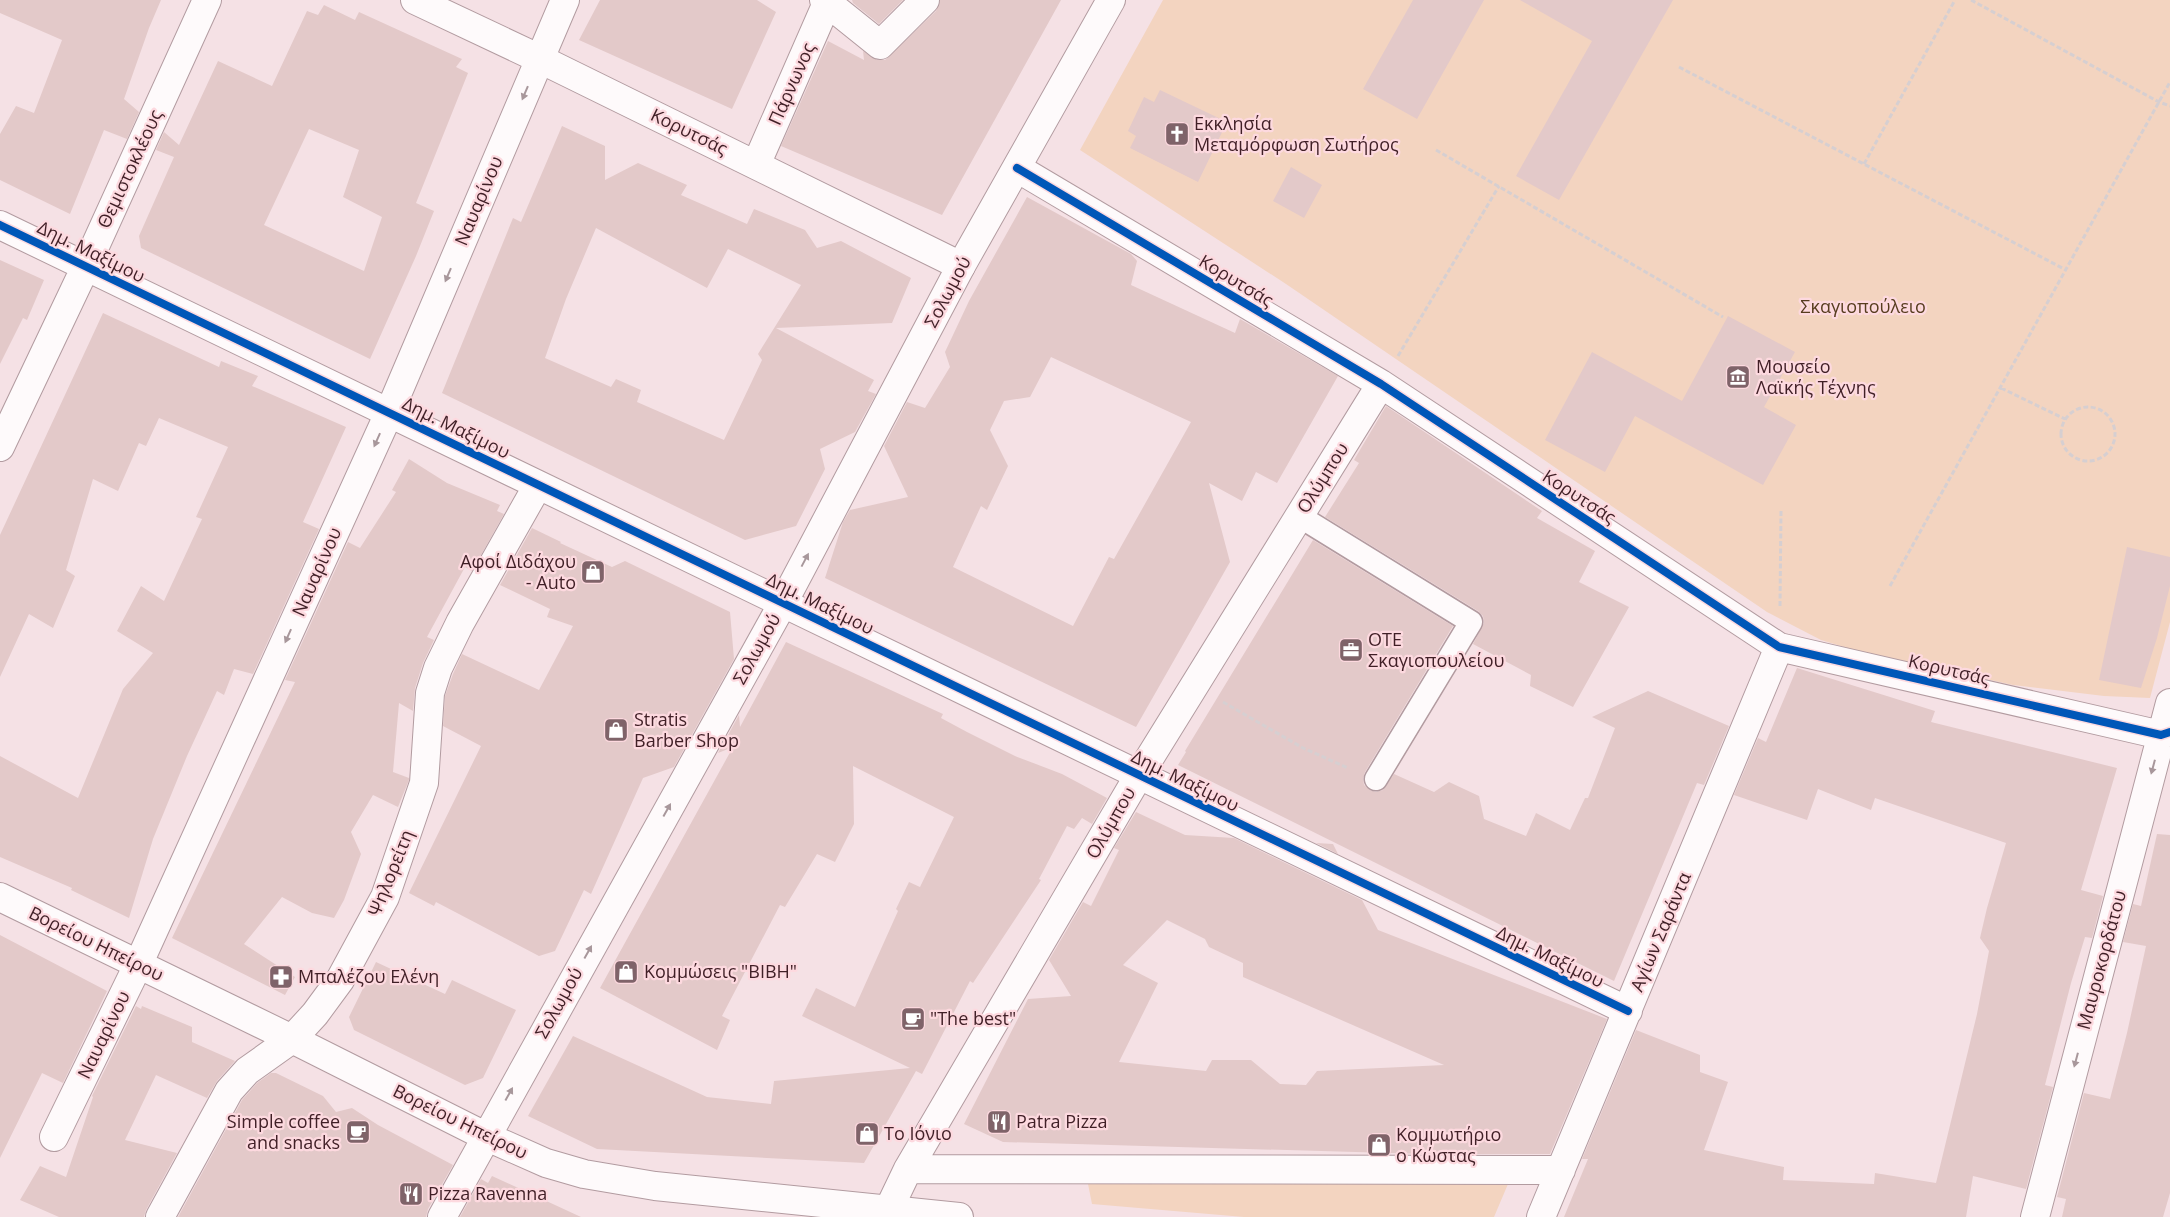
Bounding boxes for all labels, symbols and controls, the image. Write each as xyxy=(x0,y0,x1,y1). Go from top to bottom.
street label: Πάρνωνος xyxy=(762,38,820,129)
one-way arrow xyxy=(521,86,529,100)
street label: Κορυτσάς xyxy=(647,102,732,160)
street label: Θεμιστοκλέους xyxy=(91,105,167,232)
place label: Εκκλησία Μεταμόρφωση Σωτήρος xyxy=(1194,111,1399,156)
church icon: Εκκλησία Μεταμόρφωση Σωτήρος xyxy=(1164,121,1190,147)
street label: Ναυαρίνου xyxy=(448,152,508,249)
street label: Δημ. Μαξίμου xyxy=(34,215,149,287)
street label: Κορυτσάς xyxy=(1195,249,1278,312)
street label: Σολωμού xyxy=(918,252,976,331)
one-way arrow xyxy=(443,268,451,282)
park label: Σκαγιοπούλειο xyxy=(1800,294,1926,318)
place label: Μουσείο Λαϊκής Τέχνης xyxy=(1756,354,1876,399)
museum icon: Μουσείο Λαϊκής Τέχνης xyxy=(1725,364,1751,390)
street label: Δημ. Μαξίμου xyxy=(399,391,514,463)
one-way arrow xyxy=(372,433,380,447)
street label: Ολύμπου xyxy=(1291,438,1353,517)
street label: Κορυτσάς xyxy=(1538,464,1621,529)
street label: Ναυαρίνου xyxy=(286,523,346,620)
place label: Αφοί Διδάχου - Auto xyxy=(460,549,576,594)
one-way arrow xyxy=(801,553,809,568)
shop icon: Αφοί Διδάχου - Auto xyxy=(580,559,606,585)
street label: Δημ. Μαξίμου xyxy=(763,567,878,639)
street label: Σολωμού xyxy=(727,609,785,688)
place label: ΟΤΕ Σκαγιοπουλείου xyxy=(1368,627,1504,672)
one-way arrow xyxy=(283,629,291,643)
office icon: ΟΤΕ Σκαγιοπουλείου xyxy=(1338,637,1364,663)
street label: Κορυτσάς xyxy=(1906,648,1993,690)
place label: Stratis Barber Shop xyxy=(634,707,739,752)
shop icon: Stratis Barber Shop xyxy=(603,717,629,743)
street label: Δημ. Μαξίμου xyxy=(1128,744,1243,816)
one-way arrow xyxy=(2149,759,2157,775)
street label: Ολύμπου xyxy=(1080,782,1140,863)
one-way arrow xyxy=(663,802,671,817)
street label: Ψηλορείτη xyxy=(362,826,418,919)
street label: Αγίων Σαράντα xyxy=(1624,868,1696,995)
street label: Μαυροκορδάτου xyxy=(2071,888,2131,1032)
street label: Βορείου Ηπείρου xyxy=(25,900,168,986)
street label: Δημ. Μαξίμου xyxy=(1493,920,1608,992)
one-way arrow xyxy=(584,944,592,959)
shop icon: Κομμώσεις "ΒΙΒΗ" xyxy=(613,959,639,985)
place label: Κομμώσεις "ΒΙΒΗ" xyxy=(644,959,797,983)
street label: Σολωμού xyxy=(529,963,587,1042)
pharmacy icon: Μπαλέζου Ελένη xyxy=(268,964,294,990)
place label: Μπαλέζου Ελένη xyxy=(298,964,439,988)
street label: Ναυαρίνου xyxy=(71,987,135,1083)
cafe icon: "The best" xyxy=(900,1006,926,1032)
place label: "The best" xyxy=(930,1006,1016,1030)
one-way arrow xyxy=(2072,1052,2080,1067)
street label: Βορείου Ηπείρου xyxy=(389,1078,532,1164)
one-way arrow xyxy=(505,1086,513,1101)
place label: Simple coffee and snacks xyxy=(227,1109,340,1154)
restaurant icon: Patra Pizza xyxy=(986,1109,1012,1135)
place label: Patra Pizza xyxy=(1016,1109,1108,1133)
cafe icon: Simple coffee and snacks xyxy=(345,1119,371,1145)
shop icon: Το Ιόνιο xyxy=(854,1121,880,1147)
place label: Το Ιόνιο xyxy=(884,1121,952,1145)
place label: Κομμωτήριο ο Κώστας xyxy=(1396,1122,1501,1167)
shop icon: Κομμωτήριο ο Κώστας xyxy=(1366,1132,1392,1158)
restaurant icon: Pizza Ravenna xyxy=(398,1181,424,1207)
place label: Pizza Ravenna xyxy=(428,1181,547,1205)

